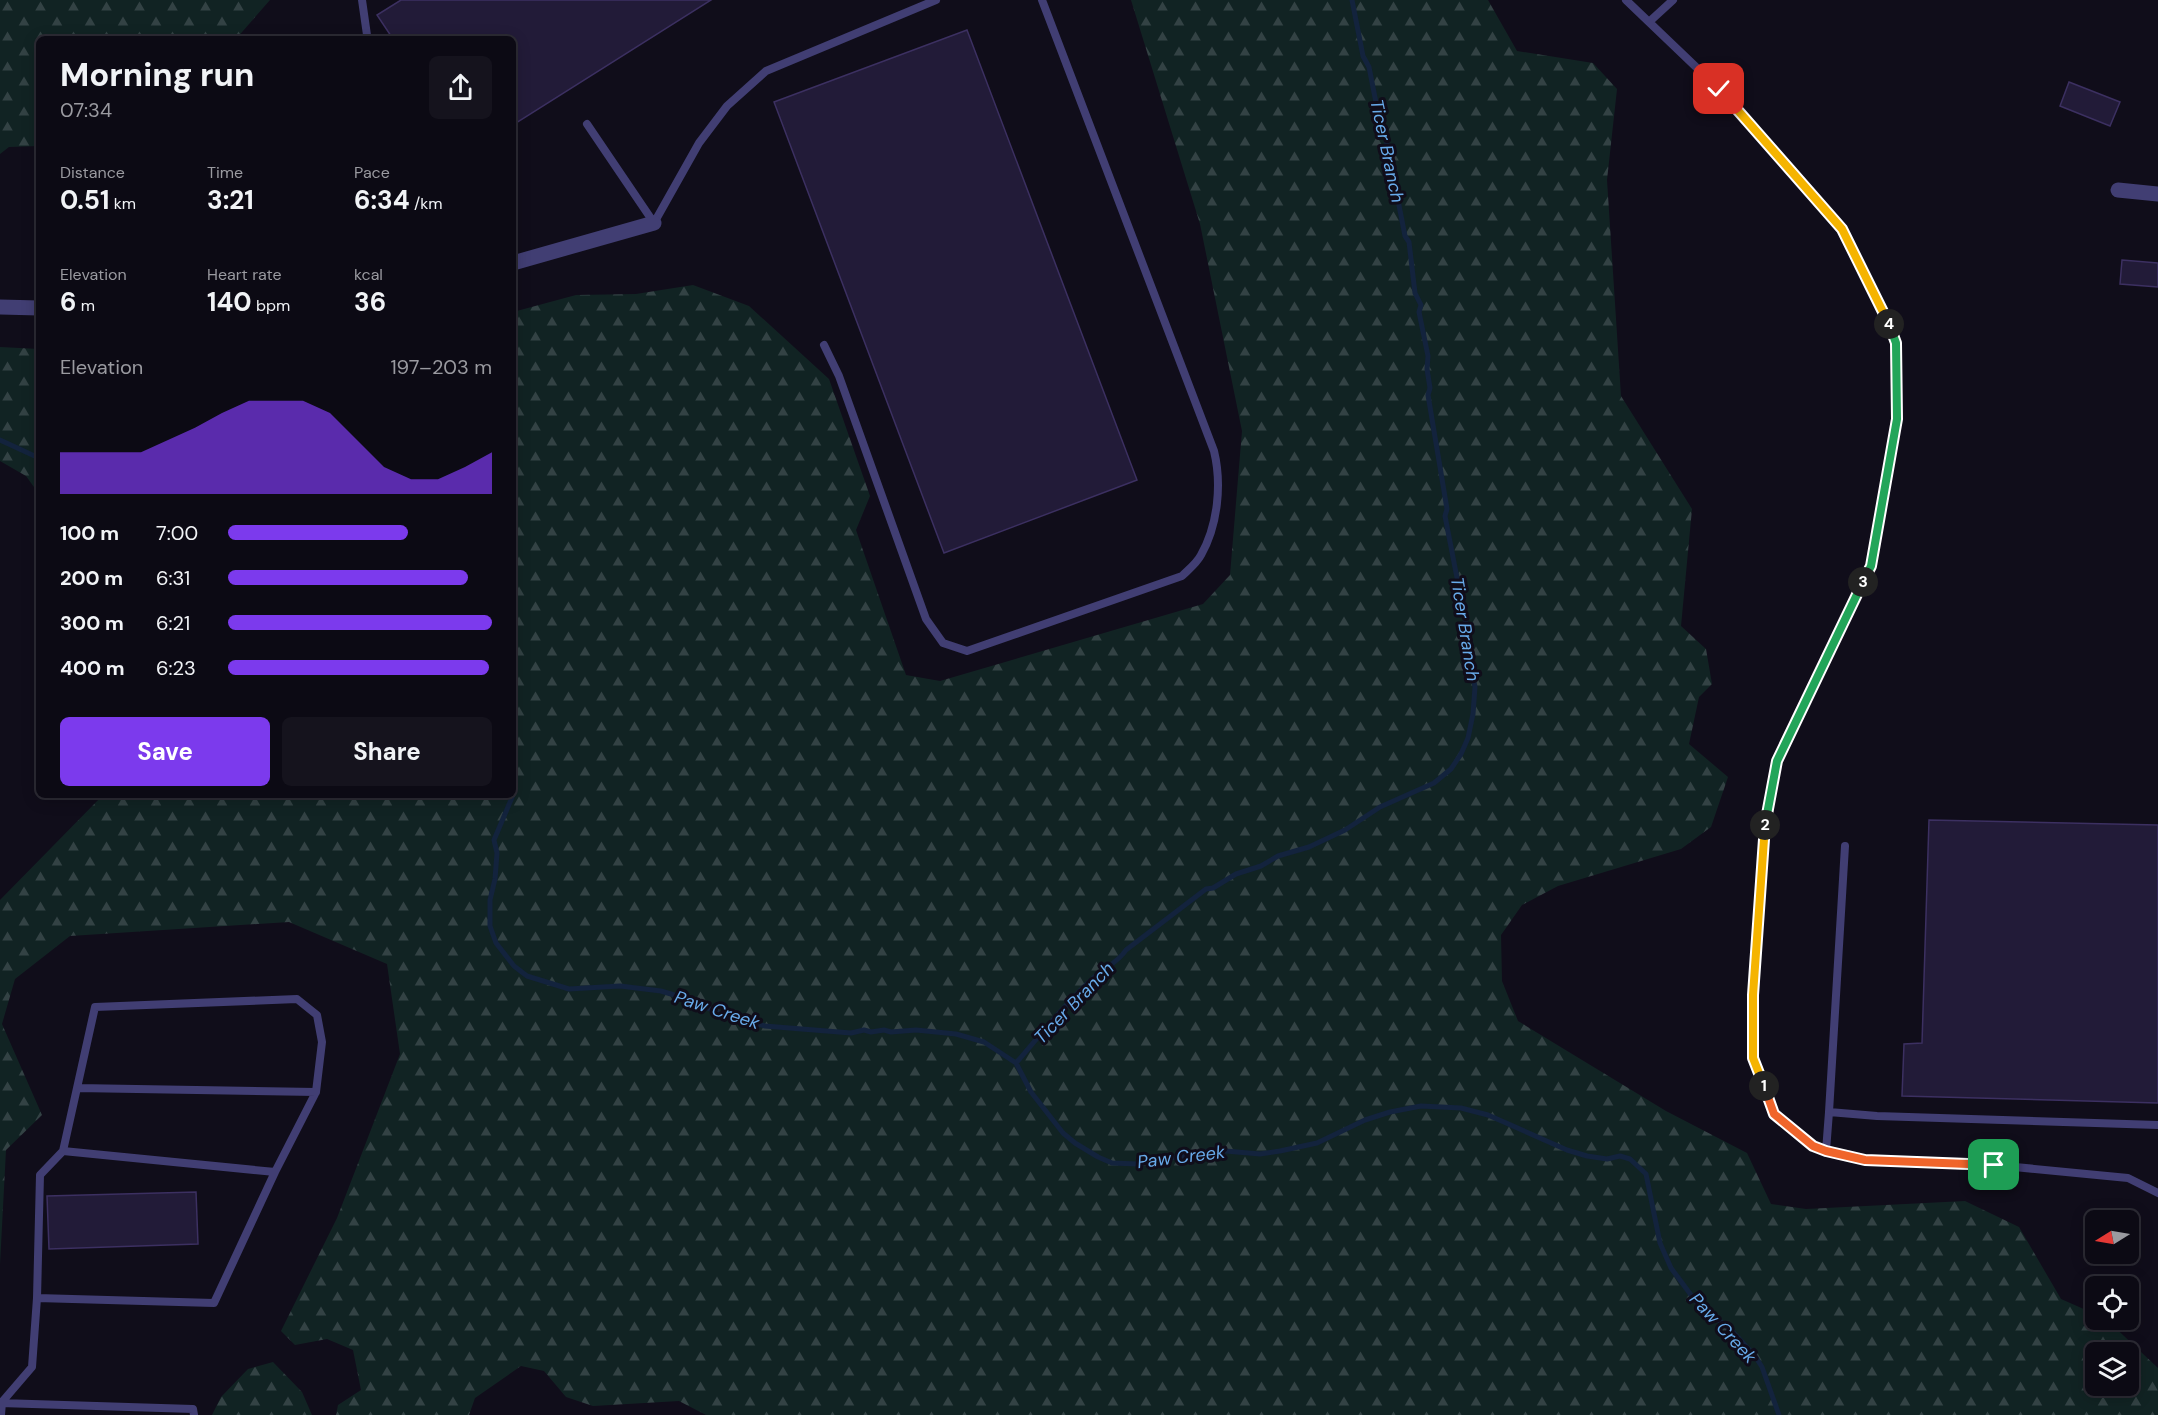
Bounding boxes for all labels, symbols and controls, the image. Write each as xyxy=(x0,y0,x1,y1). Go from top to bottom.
text: Morning run xyxy=(60,53,254,96)
button: share xyxy=(429,56,492,119)
pin xyxy=(1693,63,1744,114)
icon: check xyxy=(1702,72,1735,105)
text: 07:34 xyxy=(60,97,112,123)
water label: Ticer Branch xyxy=(1364,97,1410,205)
text: Distance xyxy=(60,162,125,183)
text: Time xyxy=(207,162,243,183)
text: Pace xyxy=(354,162,390,183)
text: 0.51 xyxy=(60,183,109,217)
text: 3:21 xyxy=(207,183,254,217)
text: 6:34 xyxy=(354,183,410,217)
text: km xyxy=(109,193,136,214)
text: /km xyxy=(410,193,443,214)
text: Elevation xyxy=(60,264,127,285)
text: Heart rate xyxy=(207,264,282,285)
text: kcal xyxy=(354,264,383,285)
text: 6 xyxy=(60,285,76,319)
text: 140 xyxy=(207,285,252,319)
text: 36 xyxy=(354,285,386,319)
text: m xyxy=(76,295,95,316)
text: bpm xyxy=(252,295,290,316)
pin: 4 xyxy=(1874,309,1904,339)
text: 4 xyxy=(1884,313,1894,334)
text: Elevation xyxy=(60,354,143,380)
text: 197–203 m xyxy=(390,354,492,380)
text: 100 m xyxy=(60,520,119,546)
text: 7:00 xyxy=(156,520,198,546)
text: 200 m xyxy=(60,565,123,591)
text: 6:31 xyxy=(156,565,190,591)
pin: 3 xyxy=(1848,567,1878,597)
text: 3 xyxy=(1858,571,1868,592)
water label: Ticer Branch xyxy=(1445,575,1485,683)
text: 300 m xyxy=(60,610,124,636)
text: 6:21 xyxy=(156,610,190,636)
text: 400 m xyxy=(60,655,125,681)
text: 6:23 xyxy=(156,655,196,681)
button: Save xyxy=(60,717,270,786)
button: Share xyxy=(282,717,492,786)
pin: 2 xyxy=(1750,810,1780,840)
text: 2 xyxy=(1760,814,1770,835)
water label: Ticer Branch xyxy=(1029,957,1119,1049)
water label: Paw Creek xyxy=(671,985,763,1035)
pin: 1 xyxy=(1749,1071,1779,1101)
text: 1 xyxy=(1761,1075,1767,1096)
pin xyxy=(1968,1139,2019,1190)
water label: Paw Creek xyxy=(1136,1140,1227,1174)
icon: arrive xyxy=(1977,1148,2010,1181)
north arrow xyxy=(2085,1210,2139,1264)
map controls xyxy=(2085,1210,2139,1396)
button: locate xyxy=(2085,1276,2139,1330)
water label: Paw Creek xyxy=(1684,1288,1762,1369)
button: layers xyxy=(2085,1342,2139,1396)

